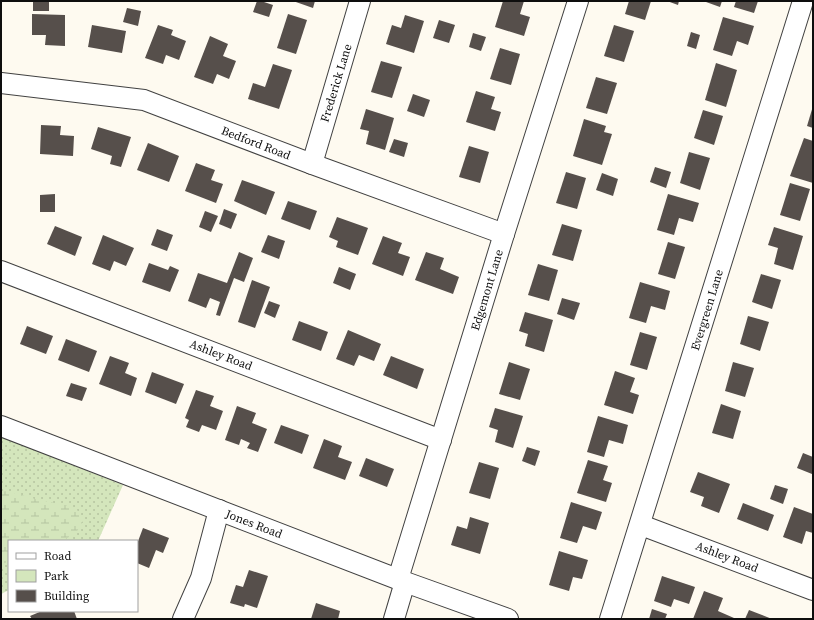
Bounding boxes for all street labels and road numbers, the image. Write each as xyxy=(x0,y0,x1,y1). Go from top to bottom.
street label: Frederick Lane xyxy=(317,42,355,124)
street label: Bedford Road xyxy=(219,122,293,164)
street label: Edgemont Lane xyxy=(467,247,507,333)
street label: Evergreen Lane xyxy=(687,268,727,352)
street label: Ashley Road xyxy=(187,336,255,374)
street label: Jones Road xyxy=(222,506,285,542)
street label: Ashley Road xyxy=(693,538,761,576)

